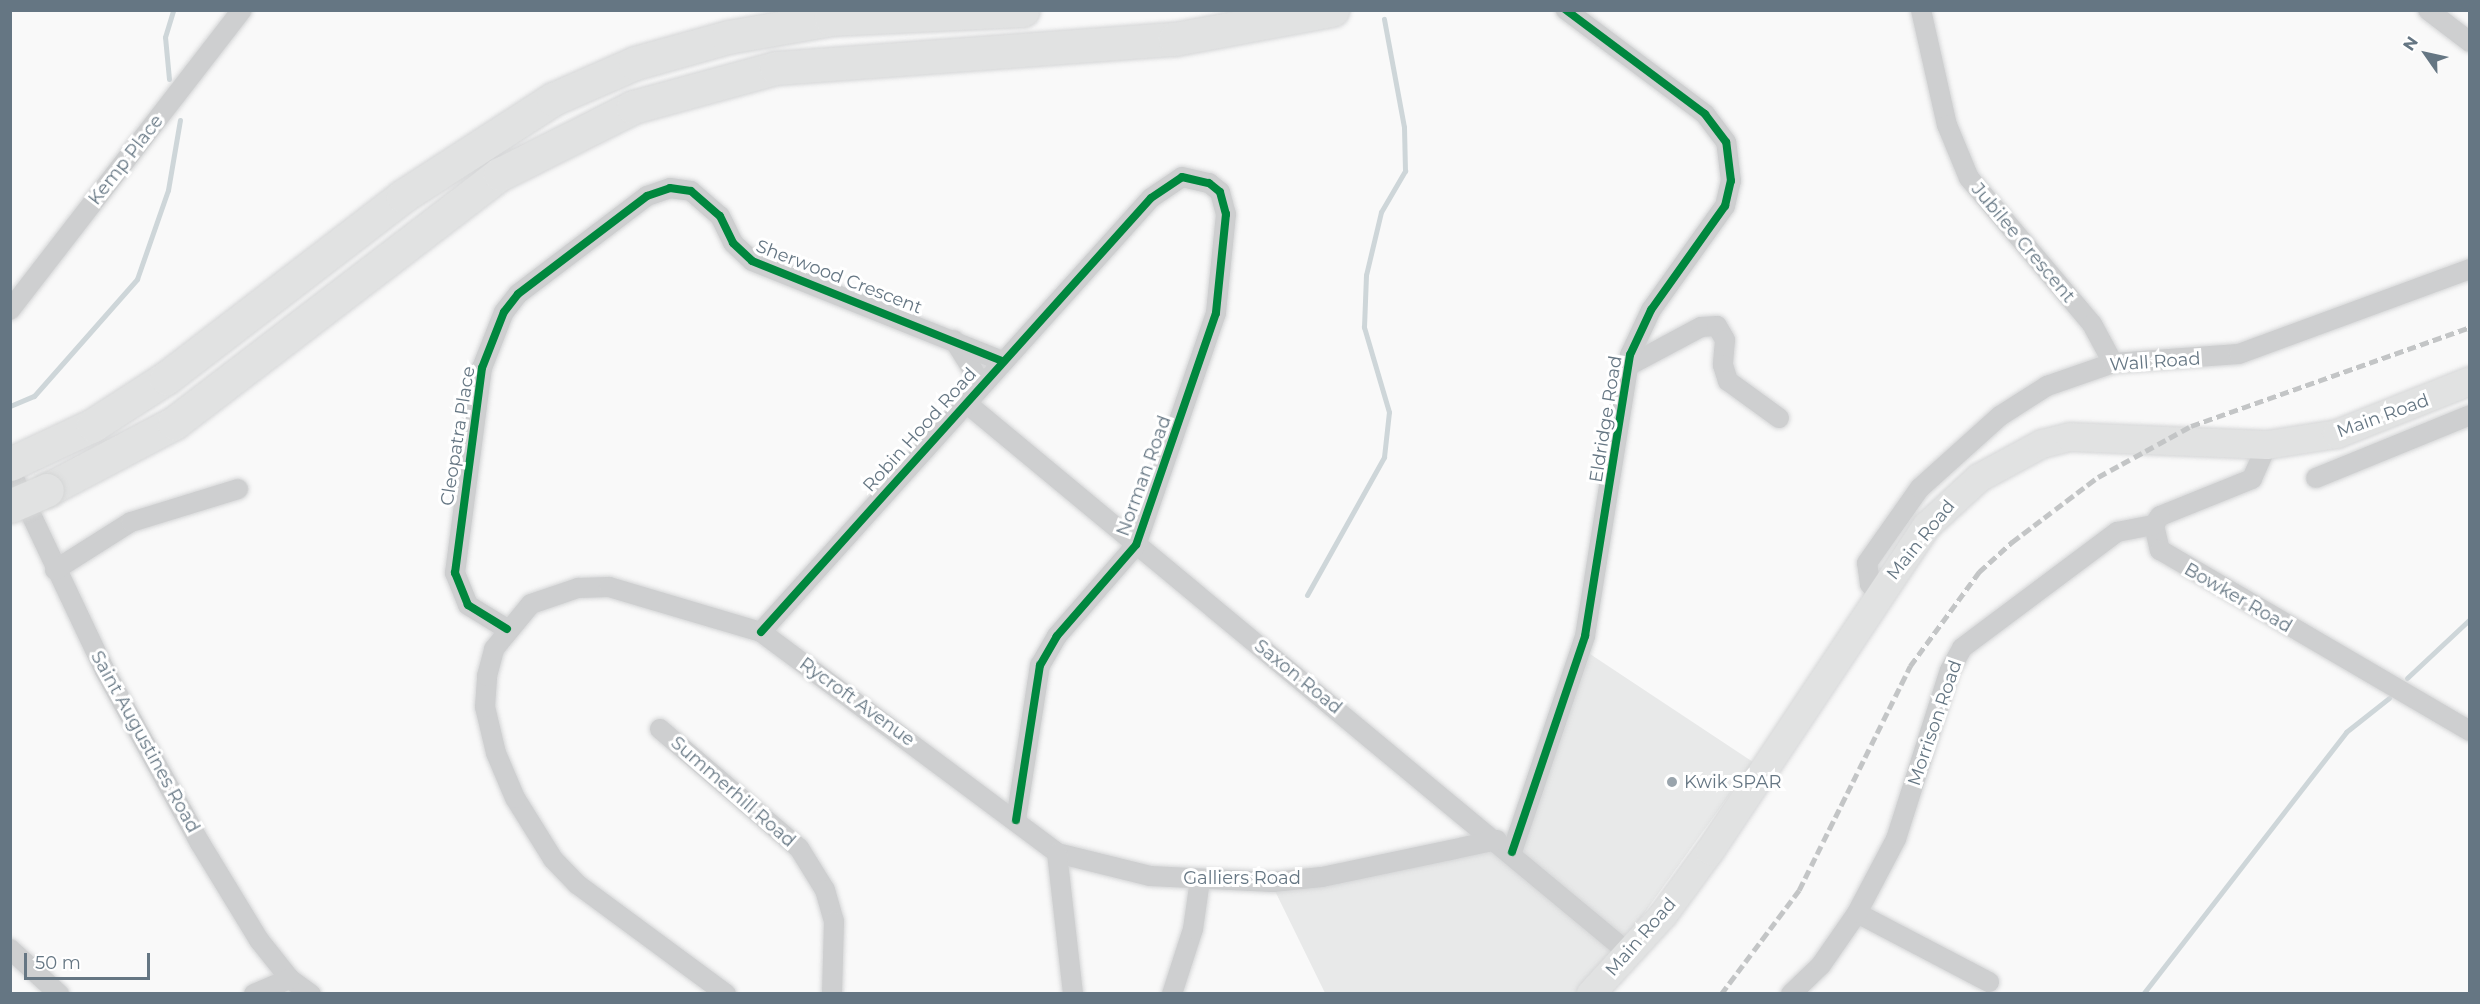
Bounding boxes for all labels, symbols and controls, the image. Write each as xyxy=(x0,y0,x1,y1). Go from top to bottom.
north arrow xyxy=(2396,24,2456,84)
text: N xyxy=(2399,33,2422,54)
street label: Kemp Place xyxy=(84,111,168,209)
street label: Jubilee Crescent xyxy=(1967,179,2079,307)
street label: Sherwood Crescent xyxy=(753,235,925,319)
street label: Wall Road xyxy=(2109,348,2201,376)
street label: Eldridge Road xyxy=(1585,354,1627,484)
street label: Robin Hood Road xyxy=(859,364,981,496)
street label: Cleopatra Place xyxy=(436,365,480,507)
street label: Main Road xyxy=(2334,389,2432,443)
street label: Norman Road xyxy=(1112,413,1176,539)
street label: Main Road xyxy=(1882,496,1960,584)
street label: Bowker Road xyxy=(2180,558,2296,638)
street label: Saxon Road xyxy=(1250,635,1346,719)
street label: Saint Augustines Road xyxy=(86,647,204,837)
street label: Rycroft Avenue xyxy=(795,653,919,751)
street label: Morrison Road xyxy=(1903,657,1967,789)
street label: Summerhill Road xyxy=(666,732,800,852)
place label: Kwik SPAR xyxy=(1684,771,1781,793)
marker: Kwik SPAR xyxy=(1665,775,1679,789)
street label: Galliers Road xyxy=(1183,867,1301,889)
street label: Main Road xyxy=(1601,893,1681,981)
scale bar xyxy=(27,941,153,979)
text: 50 m xyxy=(35,952,81,974)

